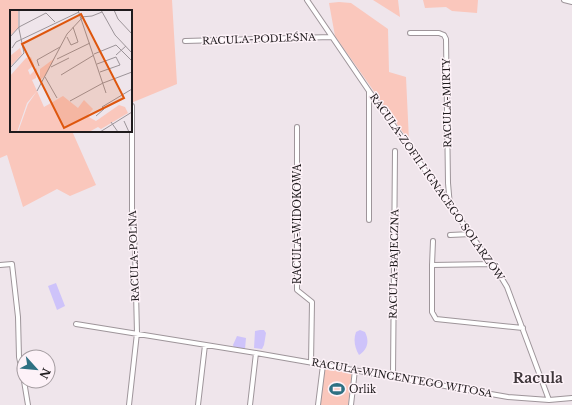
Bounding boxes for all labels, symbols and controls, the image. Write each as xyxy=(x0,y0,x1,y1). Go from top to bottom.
inset map xyxy=(10,10,132,132)
street label: RACULA-PODLEŚNA xyxy=(202,30,316,47)
street label: RACULA-MIRTY xyxy=(440,58,454,148)
street label: RACULA-ZOFII I IGNACEGO SOLARZÓW xyxy=(367,90,508,284)
street label: RACULA-WIDOKOWA xyxy=(291,164,304,284)
street label: RACULA-BAJECZNA xyxy=(387,209,401,319)
street label: RACULA-POLNA xyxy=(126,210,142,302)
north arrow xyxy=(16,349,56,389)
street label: RACULA-WINCENTEGO WITOSA xyxy=(311,356,494,400)
text: N xyxy=(36,366,53,382)
district label: Racula xyxy=(513,369,563,387)
sports icon: Orlik xyxy=(328,380,346,398)
place label: Orlik xyxy=(349,383,377,396)

